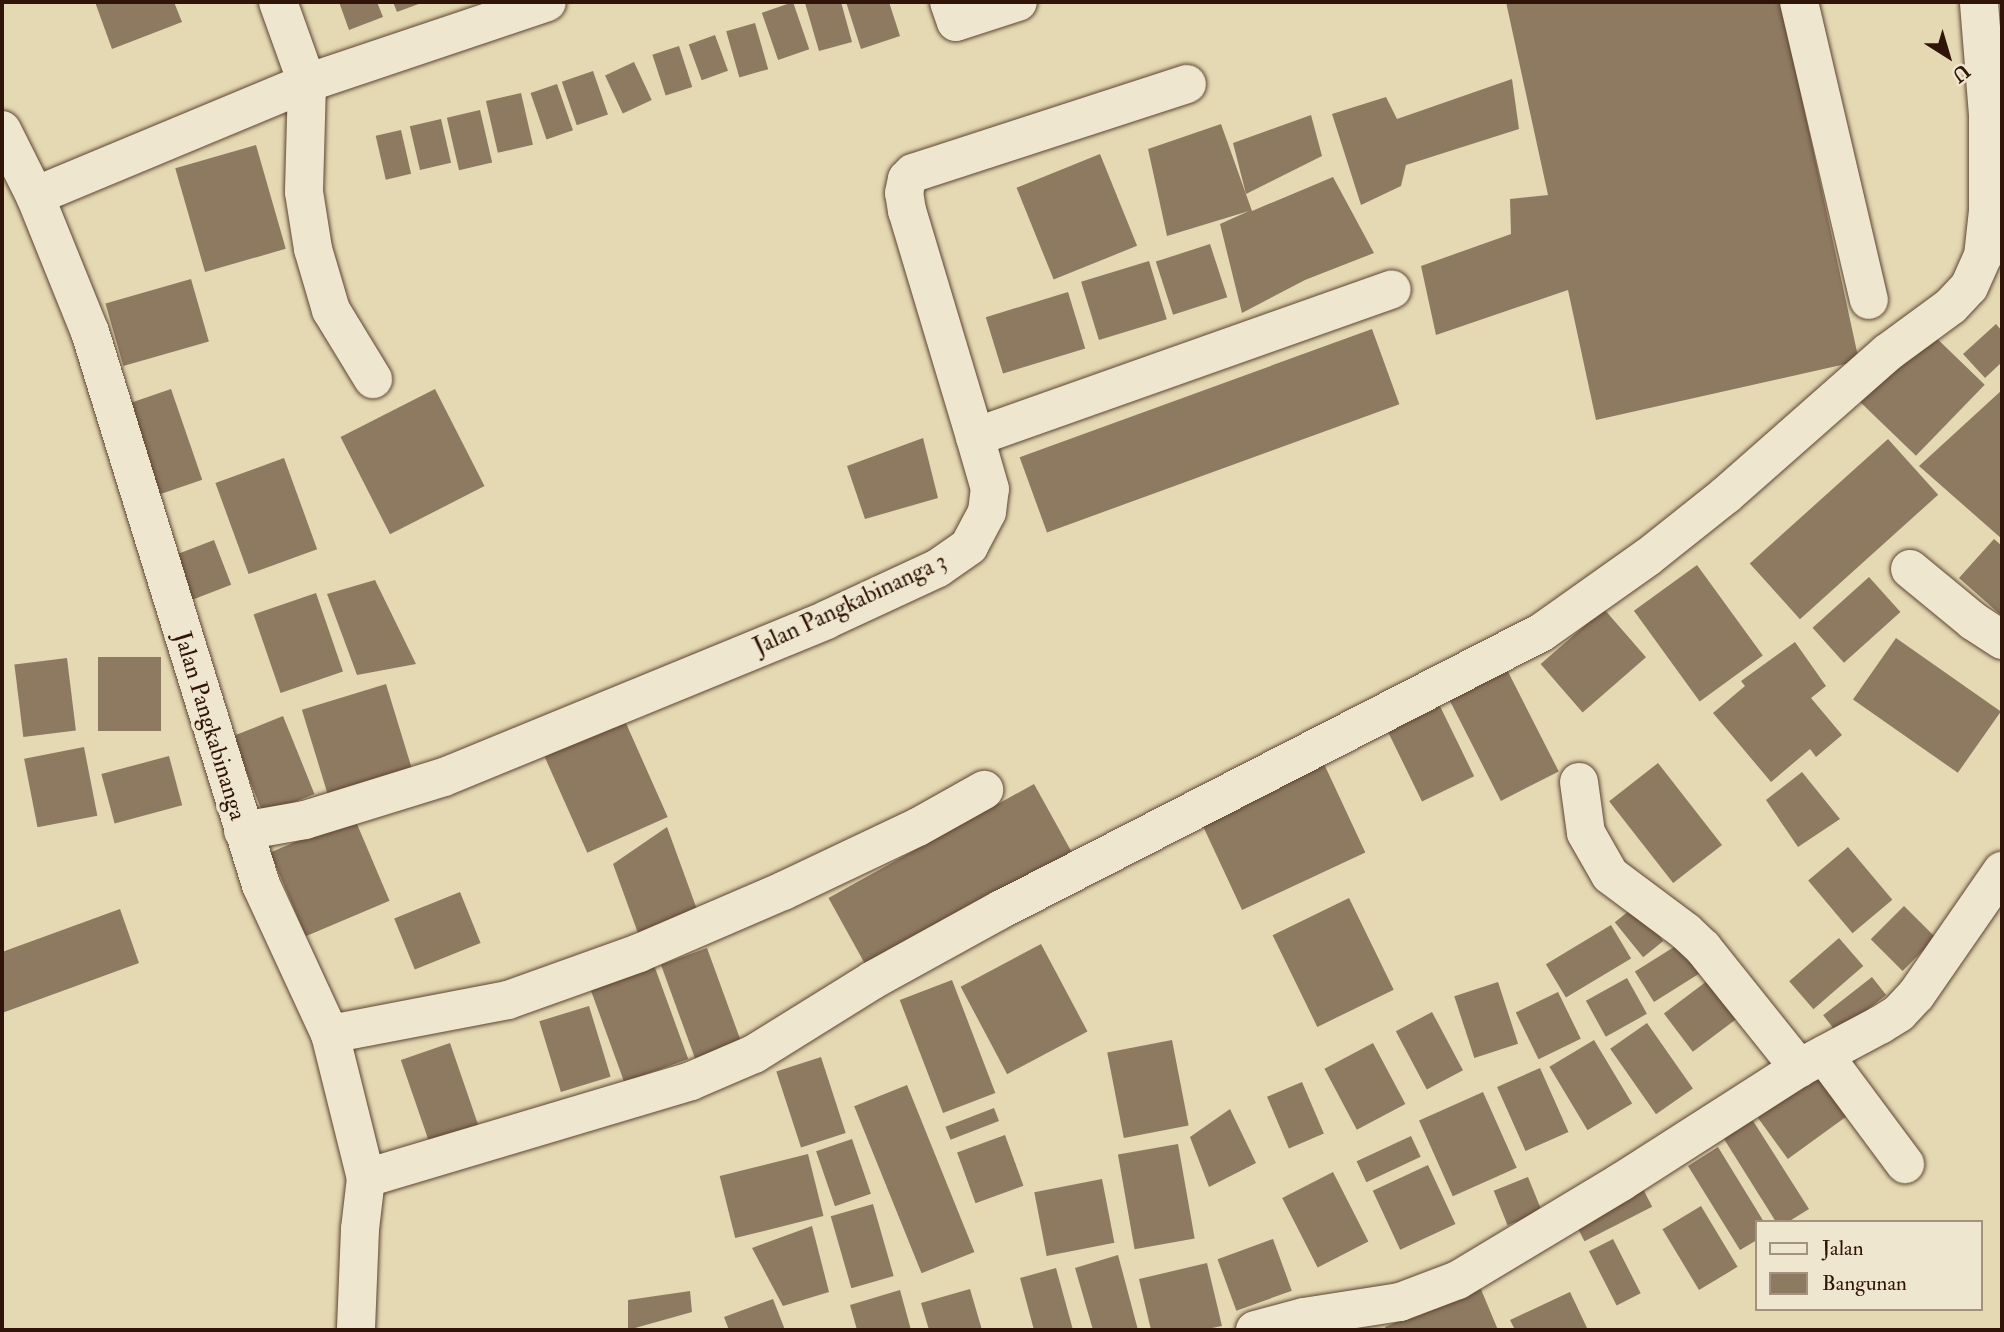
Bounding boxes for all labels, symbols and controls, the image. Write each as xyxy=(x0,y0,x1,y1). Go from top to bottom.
north arrow xyxy=(1913,21,1983,91)
text: U xyxy=(1947,58,1974,87)
street label: Jalan Pangkabinanga 3 xyxy=(749,547,951,661)
street label: Jalan Pangkabinanga xyxy=(168,628,252,824)
legend xyxy=(1756,1220,1983,1311)
text: Jalan xyxy=(1822,1235,1864,1262)
text: Bangunan xyxy=(1822,1270,1907,1297)

